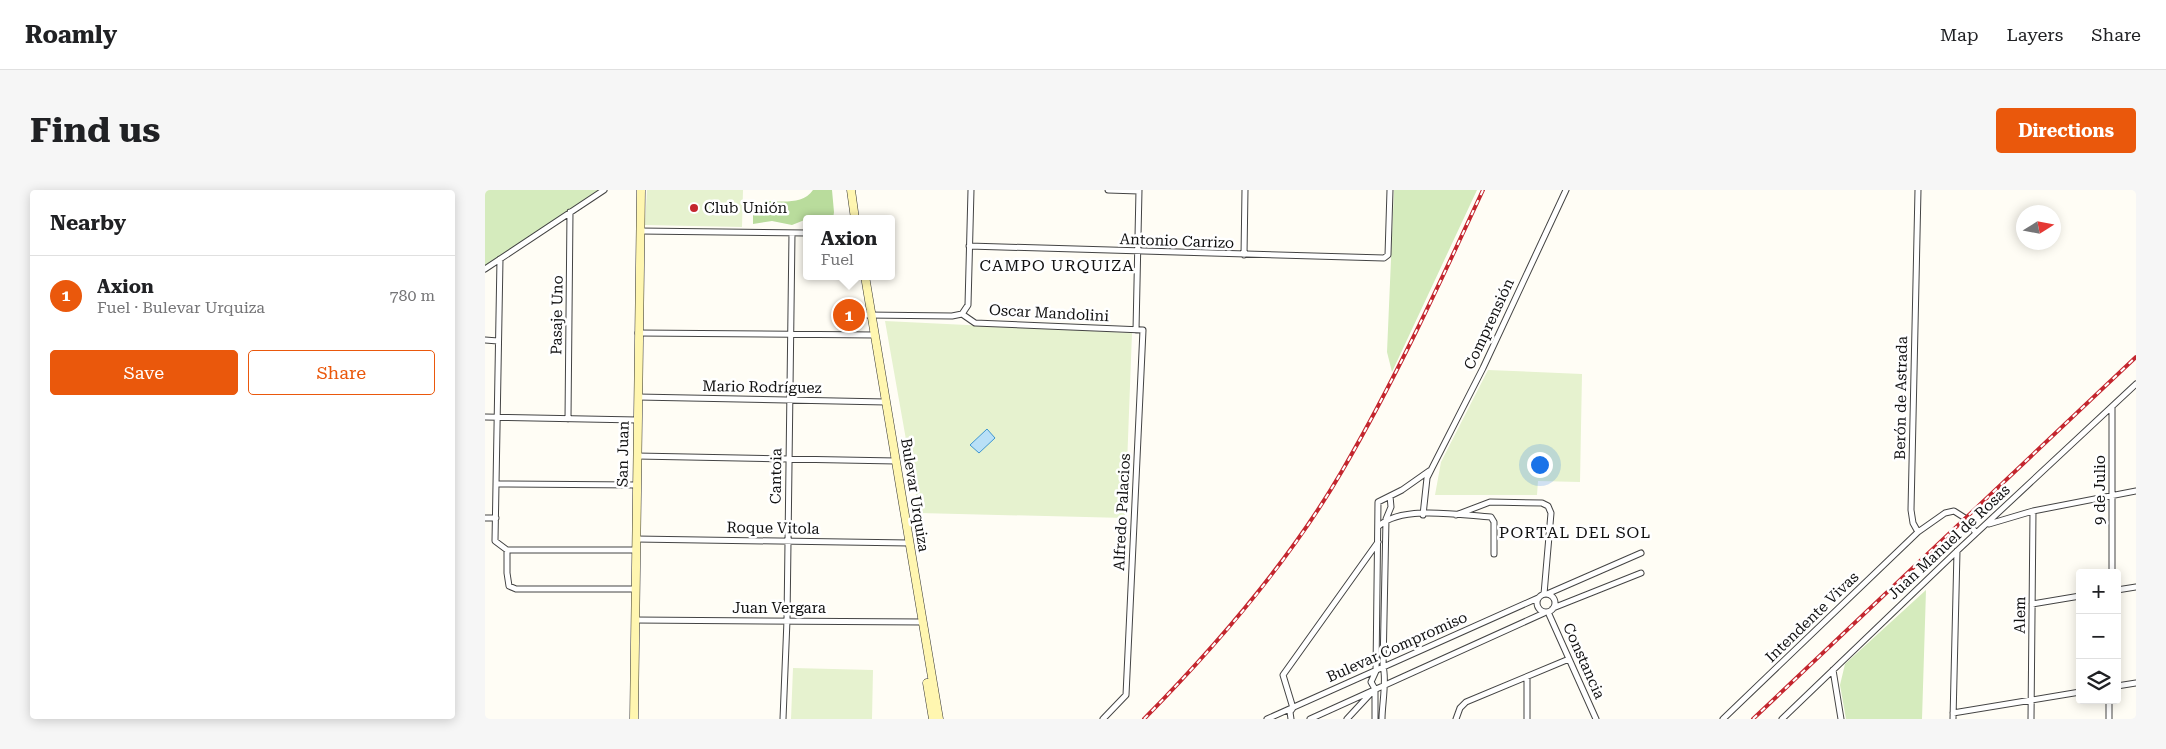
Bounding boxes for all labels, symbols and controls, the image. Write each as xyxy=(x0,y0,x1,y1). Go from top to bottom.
text: Roamly xyxy=(25,21,117,49)
text: Map xyxy=(1940,24,1979,45)
text: Layers xyxy=(2007,24,2063,45)
text: Share xyxy=(2091,24,2141,45)
button: Directions xyxy=(1996,108,2136,153)
text: Find us xyxy=(30,110,160,151)
place label: Club Unión xyxy=(704,199,788,217)
marker: Club Unión xyxy=(688,202,700,214)
north arrow xyxy=(2016,205,2061,250)
text: Nearby xyxy=(50,211,126,235)
popup xyxy=(803,215,895,280)
text: Axion xyxy=(821,227,877,250)
street label: Antonio Carrizo xyxy=(1119,230,1235,252)
text: Fuel xyxy=(821,250,854,269)
district label: CAMPO URQUIZA xyxy=(980,256,1134,275)
text: Axion xyxy=(97,275,154,298)
street label: Pasaje Uno xyxy=(547,275,567,355)
street label: Comprensión xyxy=(1460,275,1518,372)
text: 1 xyxy=(62,286,70,305)
text: 780 m xyxy=(389,286,435,305)
pin: 1 xyxy=(833,296,865,334)
text: Fuel · Bulevar Urquiza xyxy=(97,298,265,317)
street label: Oscar Mandolini xyxy=(989,301,1110,325)
street label: Berón de Astrada xyxy=(1891,336,1911,460)
button: Save xyxy=(50,350,238,395)
button: Share xyxy=(248,350,435,395)
street label: Mario Rodríguez xyxy=(702,377,822,397)
street label: San Juan xyxy=(613,420,633,487)
street label: Bulevar Urquiza xyxy=(897,437,933,553)
street label: Cantoia xyxy=(767,448,785,504)
your location xyxy=(1527,452,1553,478)
street label: Alfredo Palacios xyxy=(1110,453,1134,571)
street label: 9 de Julio xyxy=(2091,455,2109,525)
street label: Juan Manuel de Rosas xyxy=(1884,481,2014,603)
street label: Roque Vitola xyxy=(726,518,820,538)
district label: PORTAL DEL SOL xyxy=(1499,523,1651,542)
street label: Intendente Vivas xyxy=(1762,568,1862,666)
map controls xyxy=(2076,569,2121,704)
button: + xyxy=(2076,569,2121,614)
street label: Alem xyxy=(2011,596,2029,634)
street label: Juan Vergara xyxy=(732,599,826,617)
street label: Bulevar Compromiso xyxy=(1324,608,1470,686)
button: − xyxy=(2076,614,2121,659)
street label: Constancia xyxy=(1559,620,1609,702)
button: layers xyxy=(2076,659,2121,704)

